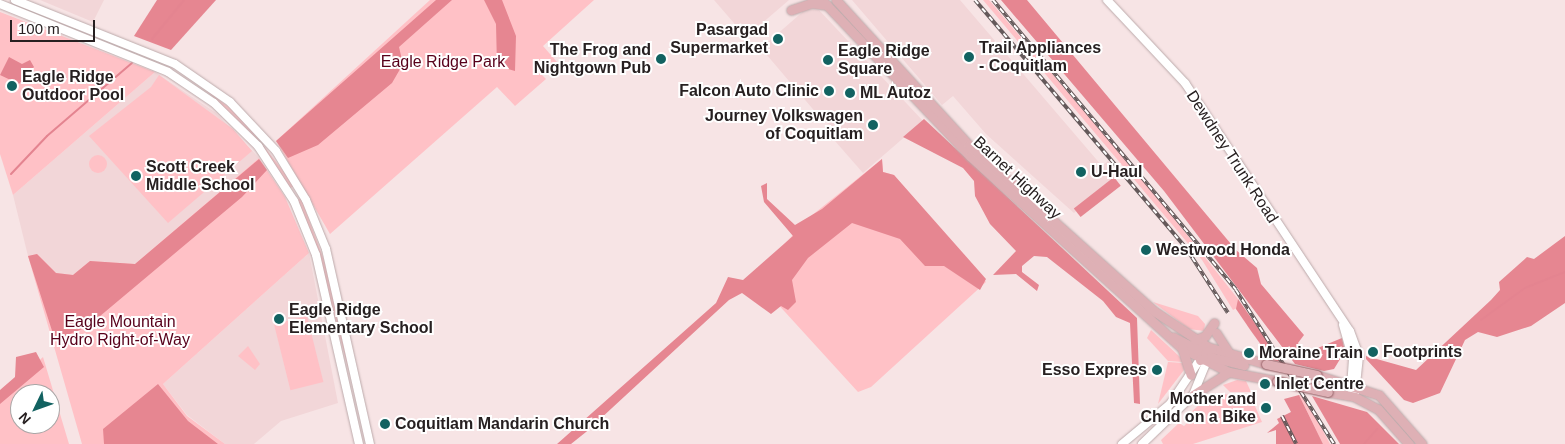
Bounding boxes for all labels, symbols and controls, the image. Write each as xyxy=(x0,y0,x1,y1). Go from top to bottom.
scale bar xyxy=(12,10,98,42)
text: 100 m xyxy=(18,20,60,37)
place label: Pasargad Supermarket xyxy=(670,20,768,58)
marker: Pasargad Supermarket xyxy=(772,33,784,45)
place label: Trail Appliances - Coquitlam xyxy=(979,38,1102,76)
place label: The Frog and Nightgown Pub xyxy=(534,40,651,78)
place label: Eagle Ridge Square xyxy=(838,41,930,79)
marker: Trail Appliances - Coquitlam xyxy=(963,51,975,63)
park label: Eagle Ridge Park xyxy=(381,52,505,72)
marker: The Frog and Nightgown Pub xyxy=(655,53,667,65)
marker: Eagle Ridge Square xyxy=(822,54,834,66)
place label: Eagle Ridge Outdoor Pool xyxy=(22,67,124,105)
marker: Eagle Ridge Outdoor Pool xyxy=(6,80,18,92)
place label: Falcon Auto Clinic xyxy=(679,81,819,101)
place label: ML Autoz xyxy=(860,83,932,103)
marker: Falcon Auto Clinic xyxy=(823,85,835,97)
marker: ML Autoz xyxy=(844,87,856,99)
street label: Dewdney Trunk Road xyxy=(1182,87,1282,227)
place label: Journey Volkswagen of Coquitlam xyxy=(705,106,863,144)
marker: Journey Volkswagen of Coquitlam xyxy=(867,119,879,131)
street label: Barnet Highway xyxy=(969,132,1065,224)
place label: Scott Creek Middle School xyxy=(146,157,254,195)
place label: U-Haul xyxy=(1091,162,1143,182)
marker: U-Haul xyxy=(1075,166,1087,178)
marker: Scott Creek Middle School xyxy=(130,170,142,182)
place label: Westwood Honda xyxy=(1156,240,1290,260)
marker: Westwood Honda xyxy=(1140,244,1152,256)
place label: Eagle Ridge Elementary School xyxy=(289,300,433,338)
park label: Eagle Mountain Hydro Right-of-Way xyxy=(50,312,190,350)
marker: Eagle Ridge Elementary School xyxy=(273,313,285,325)
place label: Footprints xyxy=(1383,342,1462,362)
place label: Moraine Train xyxy=(1259,343,1363,363)
marker: Footprints xyxy=(1367,346,1379,358)
marker: Moraine Train xyxy=(1243,347,1255,359)
place label: Esso Express xyxy=(1042,360,1147,380)
marker: Esso Express xyxy=(1151,364,1163,376)
place label: Inlet Centre xyxy=(1276,374,1364,394)
marker: Inlet Centre xyxy=(1258,377,1272,391)
north arrow xyxy=(10,384,60,434)
place label: Mother and Child on a Bike xyxy=(1140,389,1256,427)
marker: Mother and Child on a Bike xyxy=(1260,402,1272,414)
text: N xyxy=(15,409,34,427)
place label: Coquitlam Mandarin Church xyxy=(395,414,609,434)
marker: Coquitlam Mandarin Church xyxy=(379,418,391,430)

